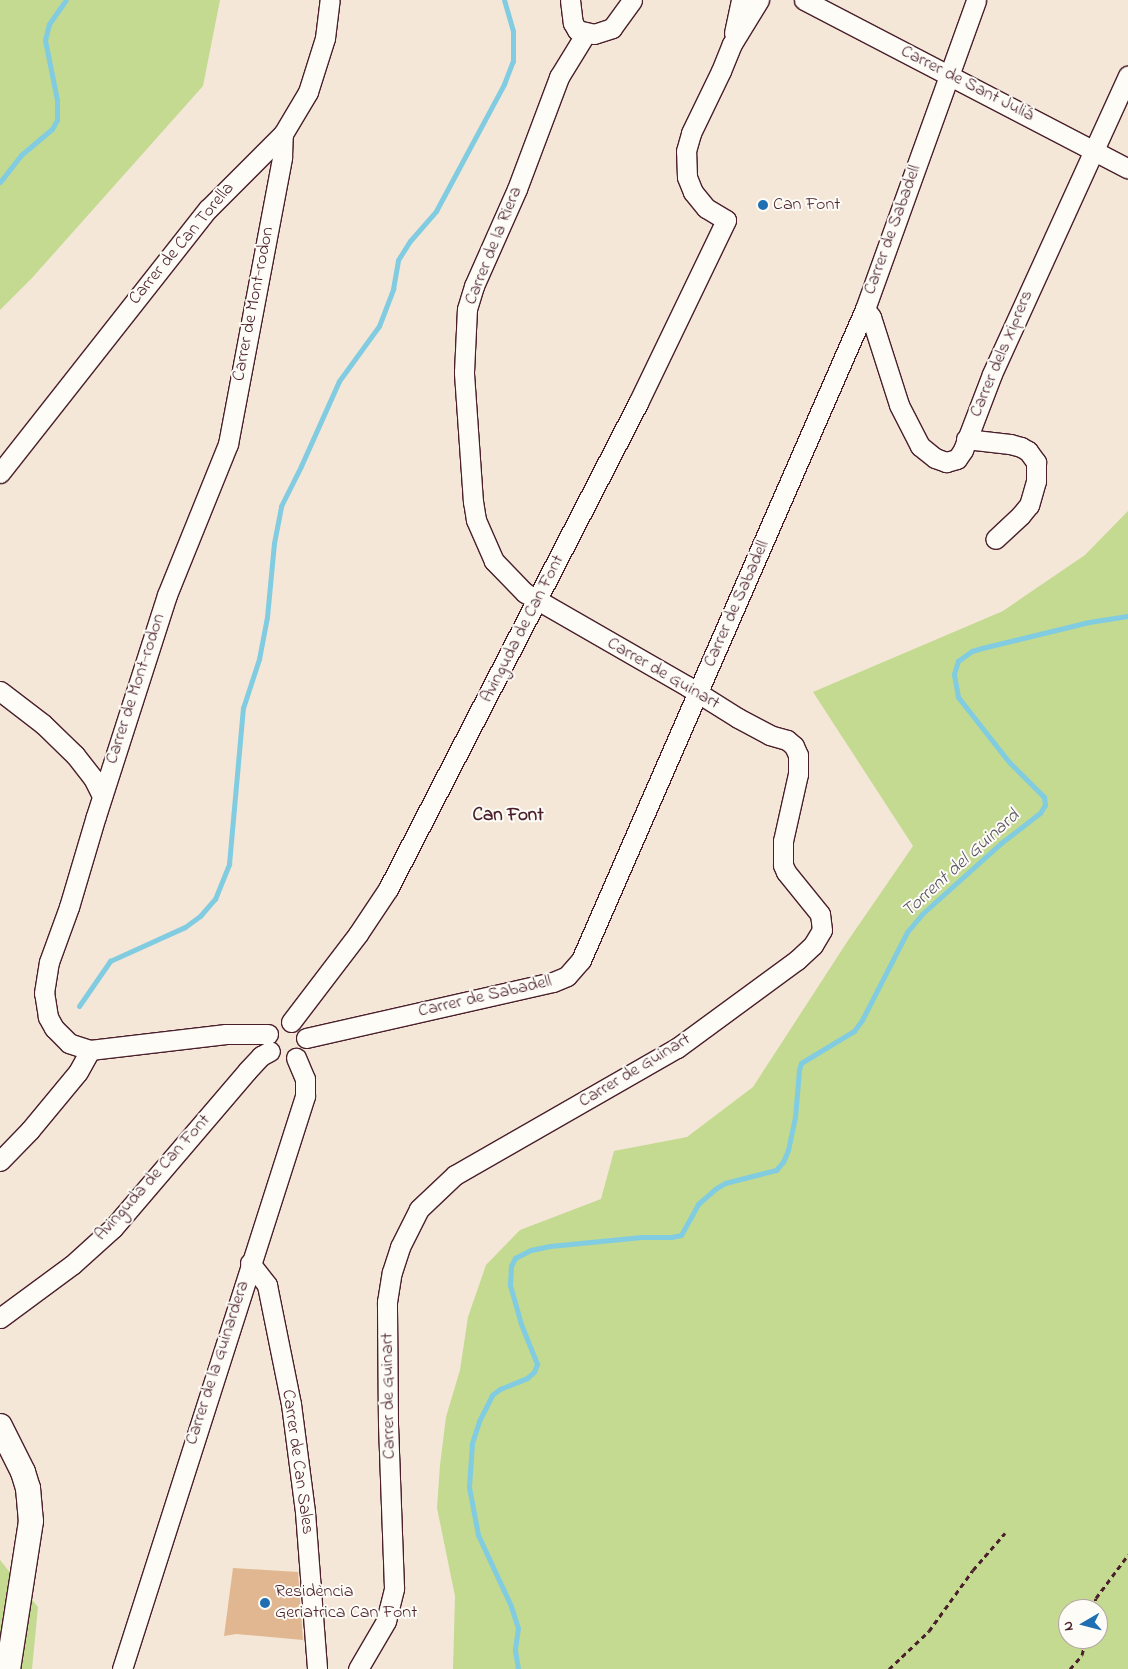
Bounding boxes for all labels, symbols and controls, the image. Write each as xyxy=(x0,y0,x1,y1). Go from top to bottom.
street label: Carrer de Sant Juliá xyxy=(897,41,1037,127)
street label: Carrer de Sabadell xyxy=(860,162,926,298)
street label: Carrer de Can Torella xyxy=(125,178,239,310)
street label: Carrer de la Riera xyxy=(461,184,527,308)
place label: Can Font xyxy=(773,194,840,216)
marker: Can Font xyxy=(757,199,769,211)
street label: Carrer de Mont-rodon xyxy=(228,225,280,383)
street label: Carrer dels Xiprers xyxy=(966,287,1038,421)
street label: Carrer de Sabadell xyxy=(699,537,775,671)
street label: Avinguda de Can Font xyxy=(476,552,570,706)
street label: Carrer de Mont-rodon xyxy=(101,611,171,767)
street label: Carrer de Guinart xyxy=(603,633,723,715)
district label: Can Font xyxy=(472,805,544,827)
water label: Torrent del Guinard xyxy=(898,805,1024,923)
street label: Carrer de Sabadell xyxy=(416,971,554,1023)
street label: Carrer de Guinart xyxy=(575,1029,695,1113)
street label: Avinguda de Can Font xyxy=(91,1110,215,1246)
street label: Carrer de la Guinardera xyxy=(181,1278,255,1448)
street label: Carrer de Guinart xyxy=(377,1333,401,1459)
street label: Carrer de Can Sales xyxy=(276,1388,318,1536)
place label: Residència Geriatrica Can Font xyxy=(275,1582,417,1625)
marker: Residència Geriatrica Can Font xyxy=(259,1597,271,1609)
north arrow xyxy=(1058,1599,1108,1649)
text: N xyxy=(1058,1620,1080,1632)

